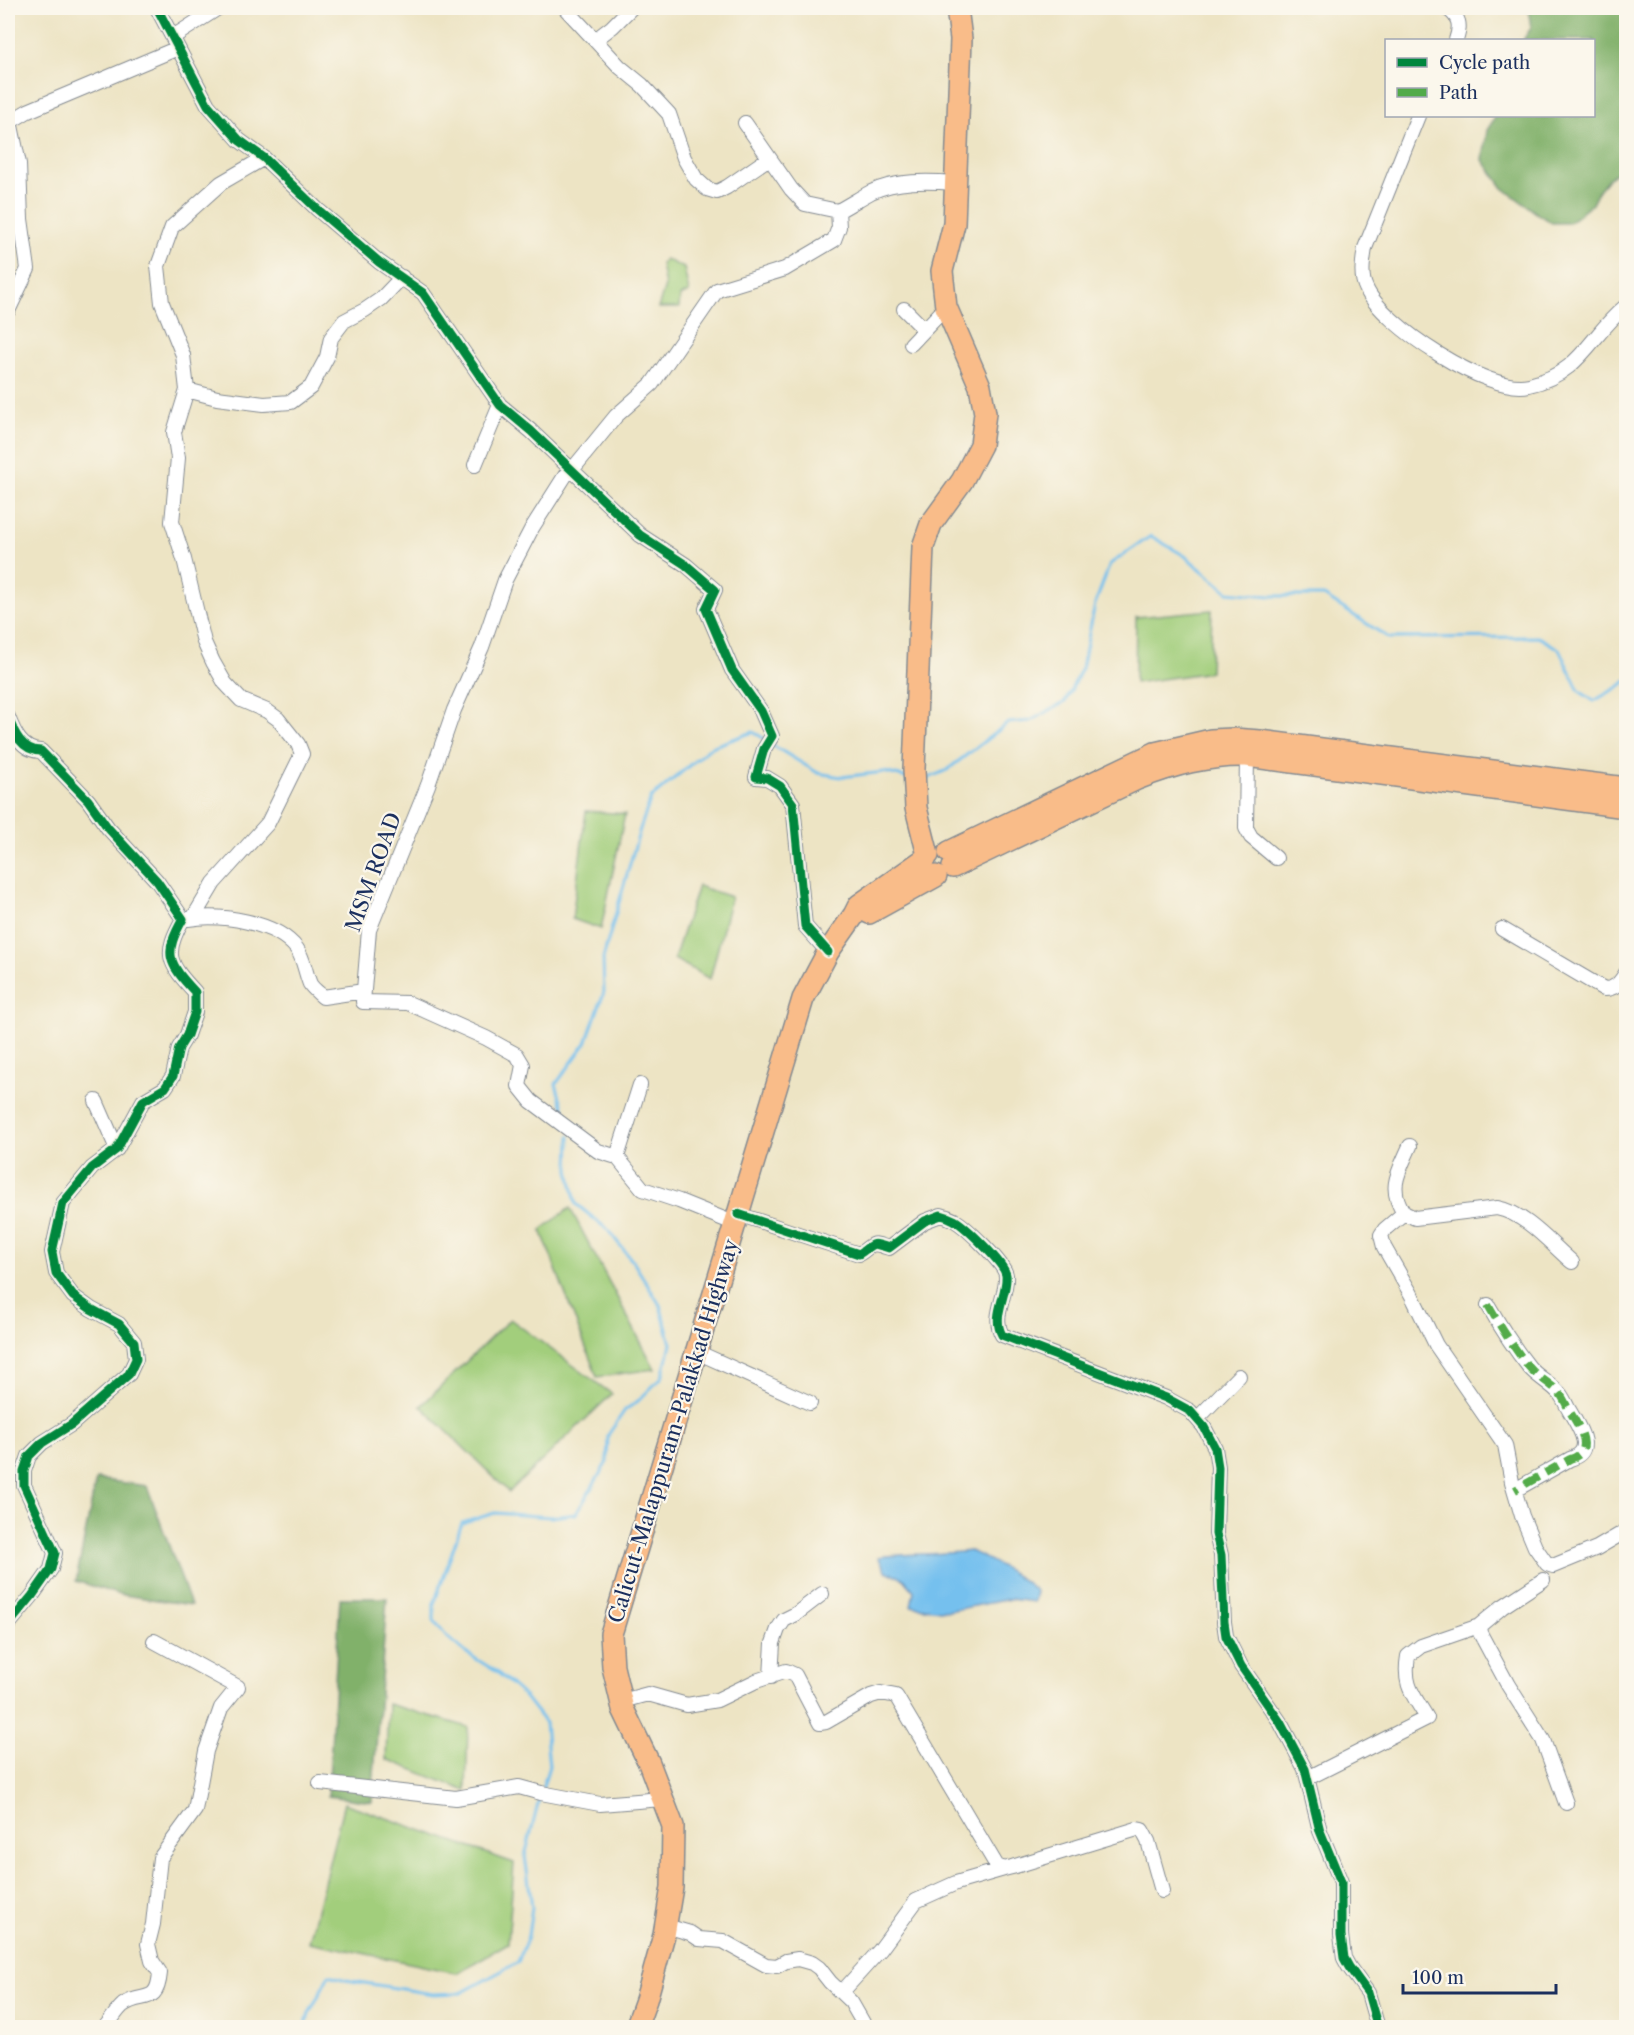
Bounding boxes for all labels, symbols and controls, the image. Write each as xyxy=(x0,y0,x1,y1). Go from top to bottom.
legend xyxy=(1385,39,1595,117)
text: Cycle path xyxy=(1439,52,1530,74)
text: Path xyxy=(1439,82,1478,104)
street label: MSM ROAD xyxy=(340,809,406,935)
street label: Calicut-Malappuram-Palakkad Highway xyxy=(603,1236,744,1626)
scale bar xyxy=(1403,1957,1556,1995)
text: 100 m xyxy=(1412,1967,1464,1989)

